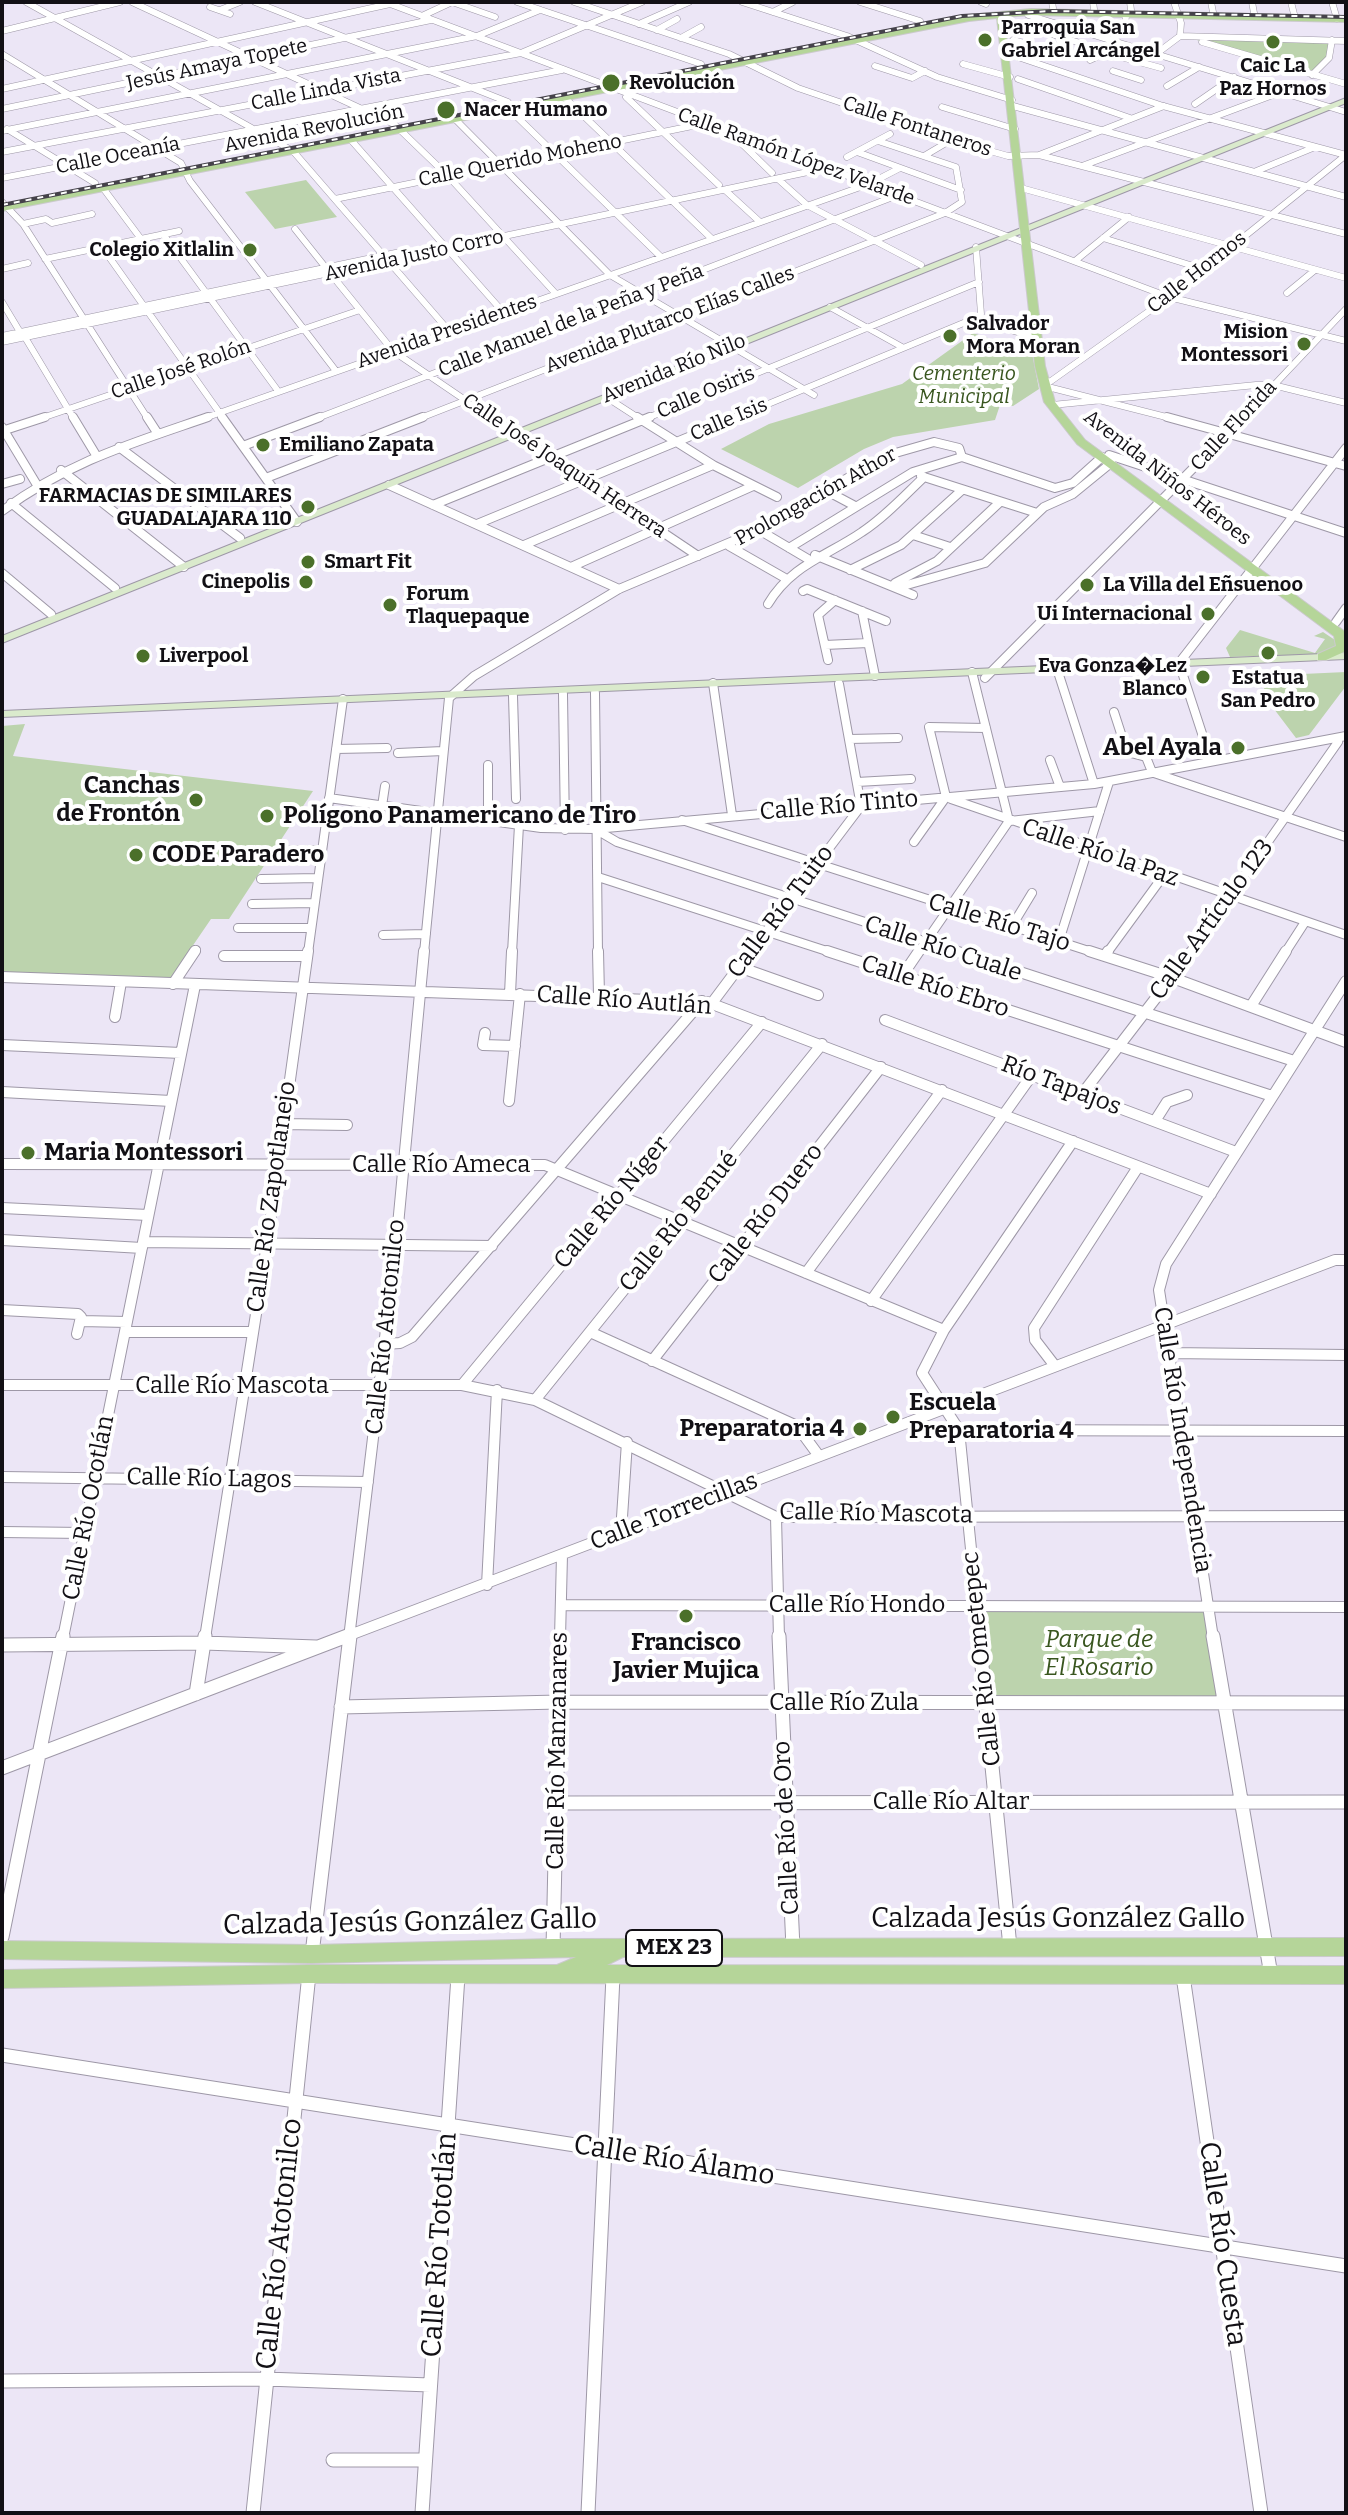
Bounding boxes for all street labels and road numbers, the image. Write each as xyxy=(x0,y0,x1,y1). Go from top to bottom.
street label: Jesús Amaya Topete xyxy=(124,34,310,96)
street label: Calle Linda Vista xyxy=(249,64,403,116)
street label: Calle Fontaneros xyxy=(839,92,995,162)
street label: Avenida Revolución xyxy=(222,100,406,158)
street label: Calle Ramón López Velarde xyxy=(674,103,918,211)
street label: Calle Querido Moheno xyxy=(416,130,624,192)
street label: Calle Oceanía xyxy=(54,132,182,180)
street label: Avenida Justo Corro xyxy=(322,225,506,287)
street label: Calle Hornos xyxy=(1143,227,1251,319)
street label: Calle Manuel de la Peña y Peña xyxy=(435,259,707,383)
street label: Avenida Plutarco Elías Calles xyxy=(542,261,798,379)
street label: Avenida Presidentes xyxy=(354,290,540,374)
street label: Avenida Río Nilo xyxy=(599,329,749,409)
street label: Calle José Rolón xyxy=(108,335,254,405)
street label: Calle Osiris xyxy=(653,362,759,424)
street label: Calle Florida xyxy=(1186,376,1282,476)
street label: Calle José Joaquín Herrera xyxy=(457,389,671,543)
street label: Calle Isis xyxy=(687,393,771,447)
street label: Avenida Niños Héroes xyxy=(1078,405,1256,551)
street label: Prolongación Athor xyxy=(731,443,901,551)
street label: Calle Río Tinto xyxy=(759,785,919,827)
street label: Calle Río la Paz xyxy=(1018,813,1182,893)
street label: Calle Artículo 123 xyxy=(1144,834,1280,1006)
street label: Calle Río Tuito xyxy=(722,840,840,984)
street label: Calle Río Tajo xyxy=(924,888,1074,958)
street label: Calle Río Cuale xyxy=(861,910,1025,988)
street label: Calle Río Ebro xyxy=(857,950,1013,1024)
street label: Calle Río Autlán xyxy=(535,981,713,1021)
street label: Río Tapajos xyxy=(997,1050,1125,1122)
street label: Calle Río Zapotlanejo xyxy=(241,1079,303,1315)
street label: Calle Río Níger xyxy=(548,1131,676,1275)
street label: Calle Río Duero xyxy=(702,1138,830,1290)
street label: Calle Río Benué xyxy=(613,1146,745,1298)
street label: Calle Río Ameca xyxy=(352,1151,530,1179)
street label: Calle Río Atotonilco xyxy=(360,1218,412,1436)
street label: Calle Río Independencia xyxy=(1147,1305,1217,1575)
street label: Calle Río Mascota xyxy=(135,1372,329,1400)
street label: Calle Río Ocotlán xyxy=(57,1413,121,1603)
street label: Calle Río Lagos xyxy=(126,1463,292,1495)
street label: Calle Torrecillas xyxy=(586,1467,762,1557)
street label: Calle Río Mascota xyxy=(779,1498,973,1530)
street label: Calle Río Ometepec xyxy=(956,1550,1008,1768)
street label: Calle Río Hondo xyxy=(769,1591,945,1619)
street label: Calle Río Manzanares xyxy=(542,1632,574,1870)
street label: Calle Río Zula xyxy=(769,1689,919,1717)
street label: Calle Río de Oro xyxy=(768,1740,806,1916)
street label: Calle Río Altar xyxy=(873,1788,1029,1816)
street label: Calzada Jesús González Gallo xyxy=(871,1902,1245,1936)
street label: Calzada Jesús González Gallo xyxy=(223,1903,597,1943)
road number: MEX 23 xyxy=(626,1930,722,1966)
street label: Calle Río Atotonilco xyxy=(250,2117,310,2371)
street label: Calle Río Álamo xyxy=(571,2129,777,2193)
street label: Calle Río Tototlán xyxy=(415,2131,465,2359)
street label: Calle Río Cuesta xyxy=(1191,2139,1253,2349)

